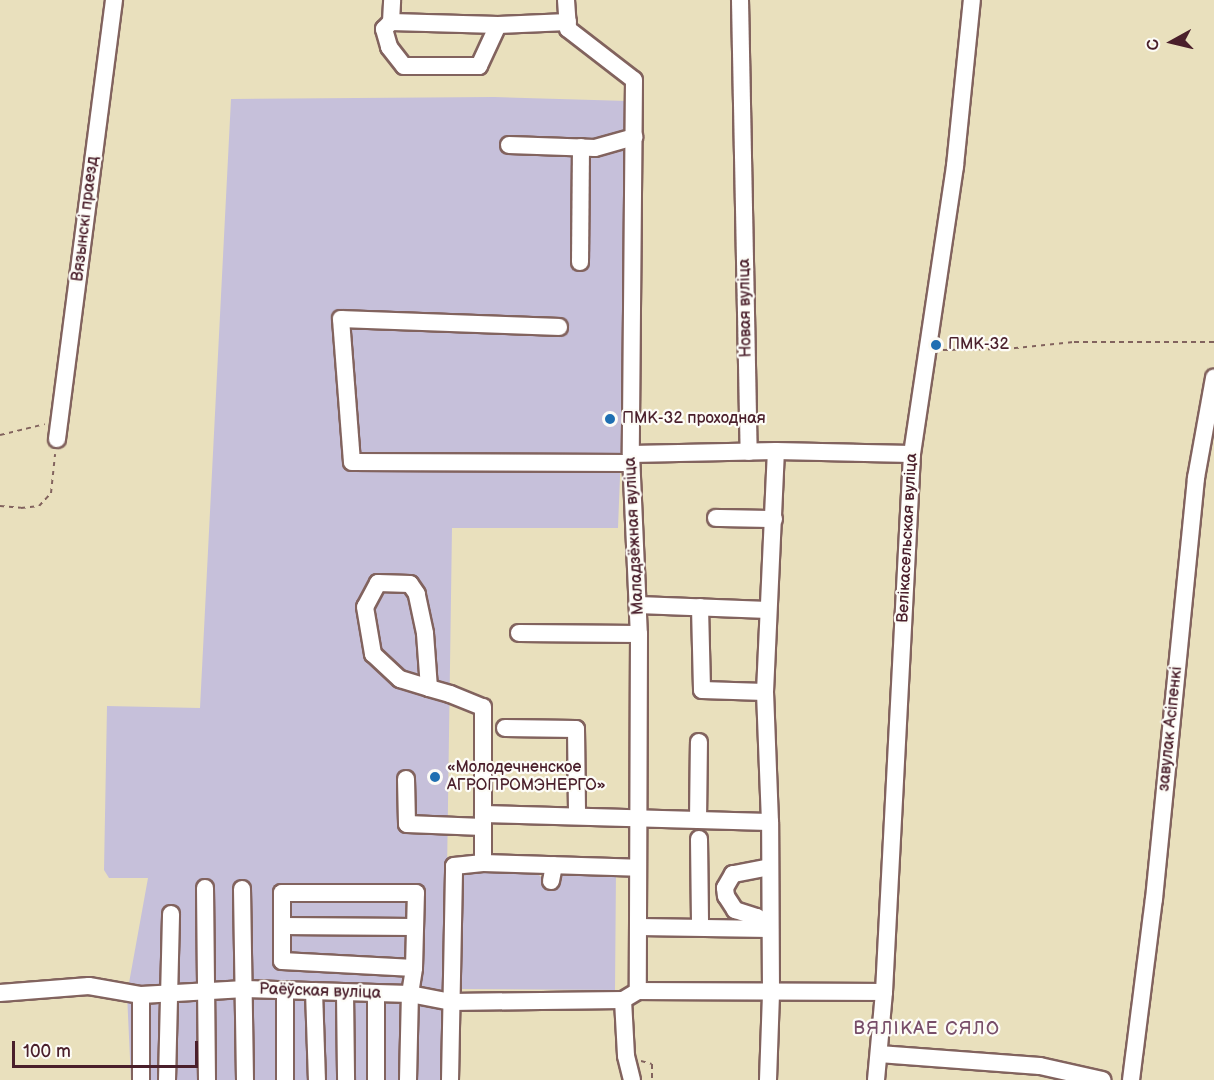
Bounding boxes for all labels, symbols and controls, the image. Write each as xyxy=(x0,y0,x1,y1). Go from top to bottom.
north arrow xyxy=(1142,12,1202,72)
text: С xyxy=(1143,38,1164,51)
street label: Вязынскі праезд xyxy=(69,155,103,283)
street label: Новая вуліца xyxy=(736,258,756,358)
place label: ПМК-32 xyxy=(948,335,1009,355)
marker: ПМК-32 xyxy=(929,338,943,352)
place label: ПМК-32 проходная xyxy=(622,409,766,429)
marker: ПМК-32 проходная xyxy=(603,412,617,426)
street label: Велікасельская вуліца xyxy=(894,453,922,623)
street label: Маладзёжная вуліца xyxy=(621,457,649,615)
street label: завулак Асіпенкі xyxy=(1155,666,1187,792)
place label: «Молодечненское АГРОПРОМЭНЕРГО» xyxy=(447,758,606,796)
marker: «Молодечненское АГРОПРОМЭНЕРГО» xyxy=(428,770,442,784)
street label: Раёўская вуліца xyxy=(259,980,381,1004)
district label: ВЯЛІКАЕ СЯЛО xyxy=(854,1018,1000,1040)
scale bar xyxy=(15,1029,201,1067)
text: 100 m xyxy=(23,1041,71,1062)

